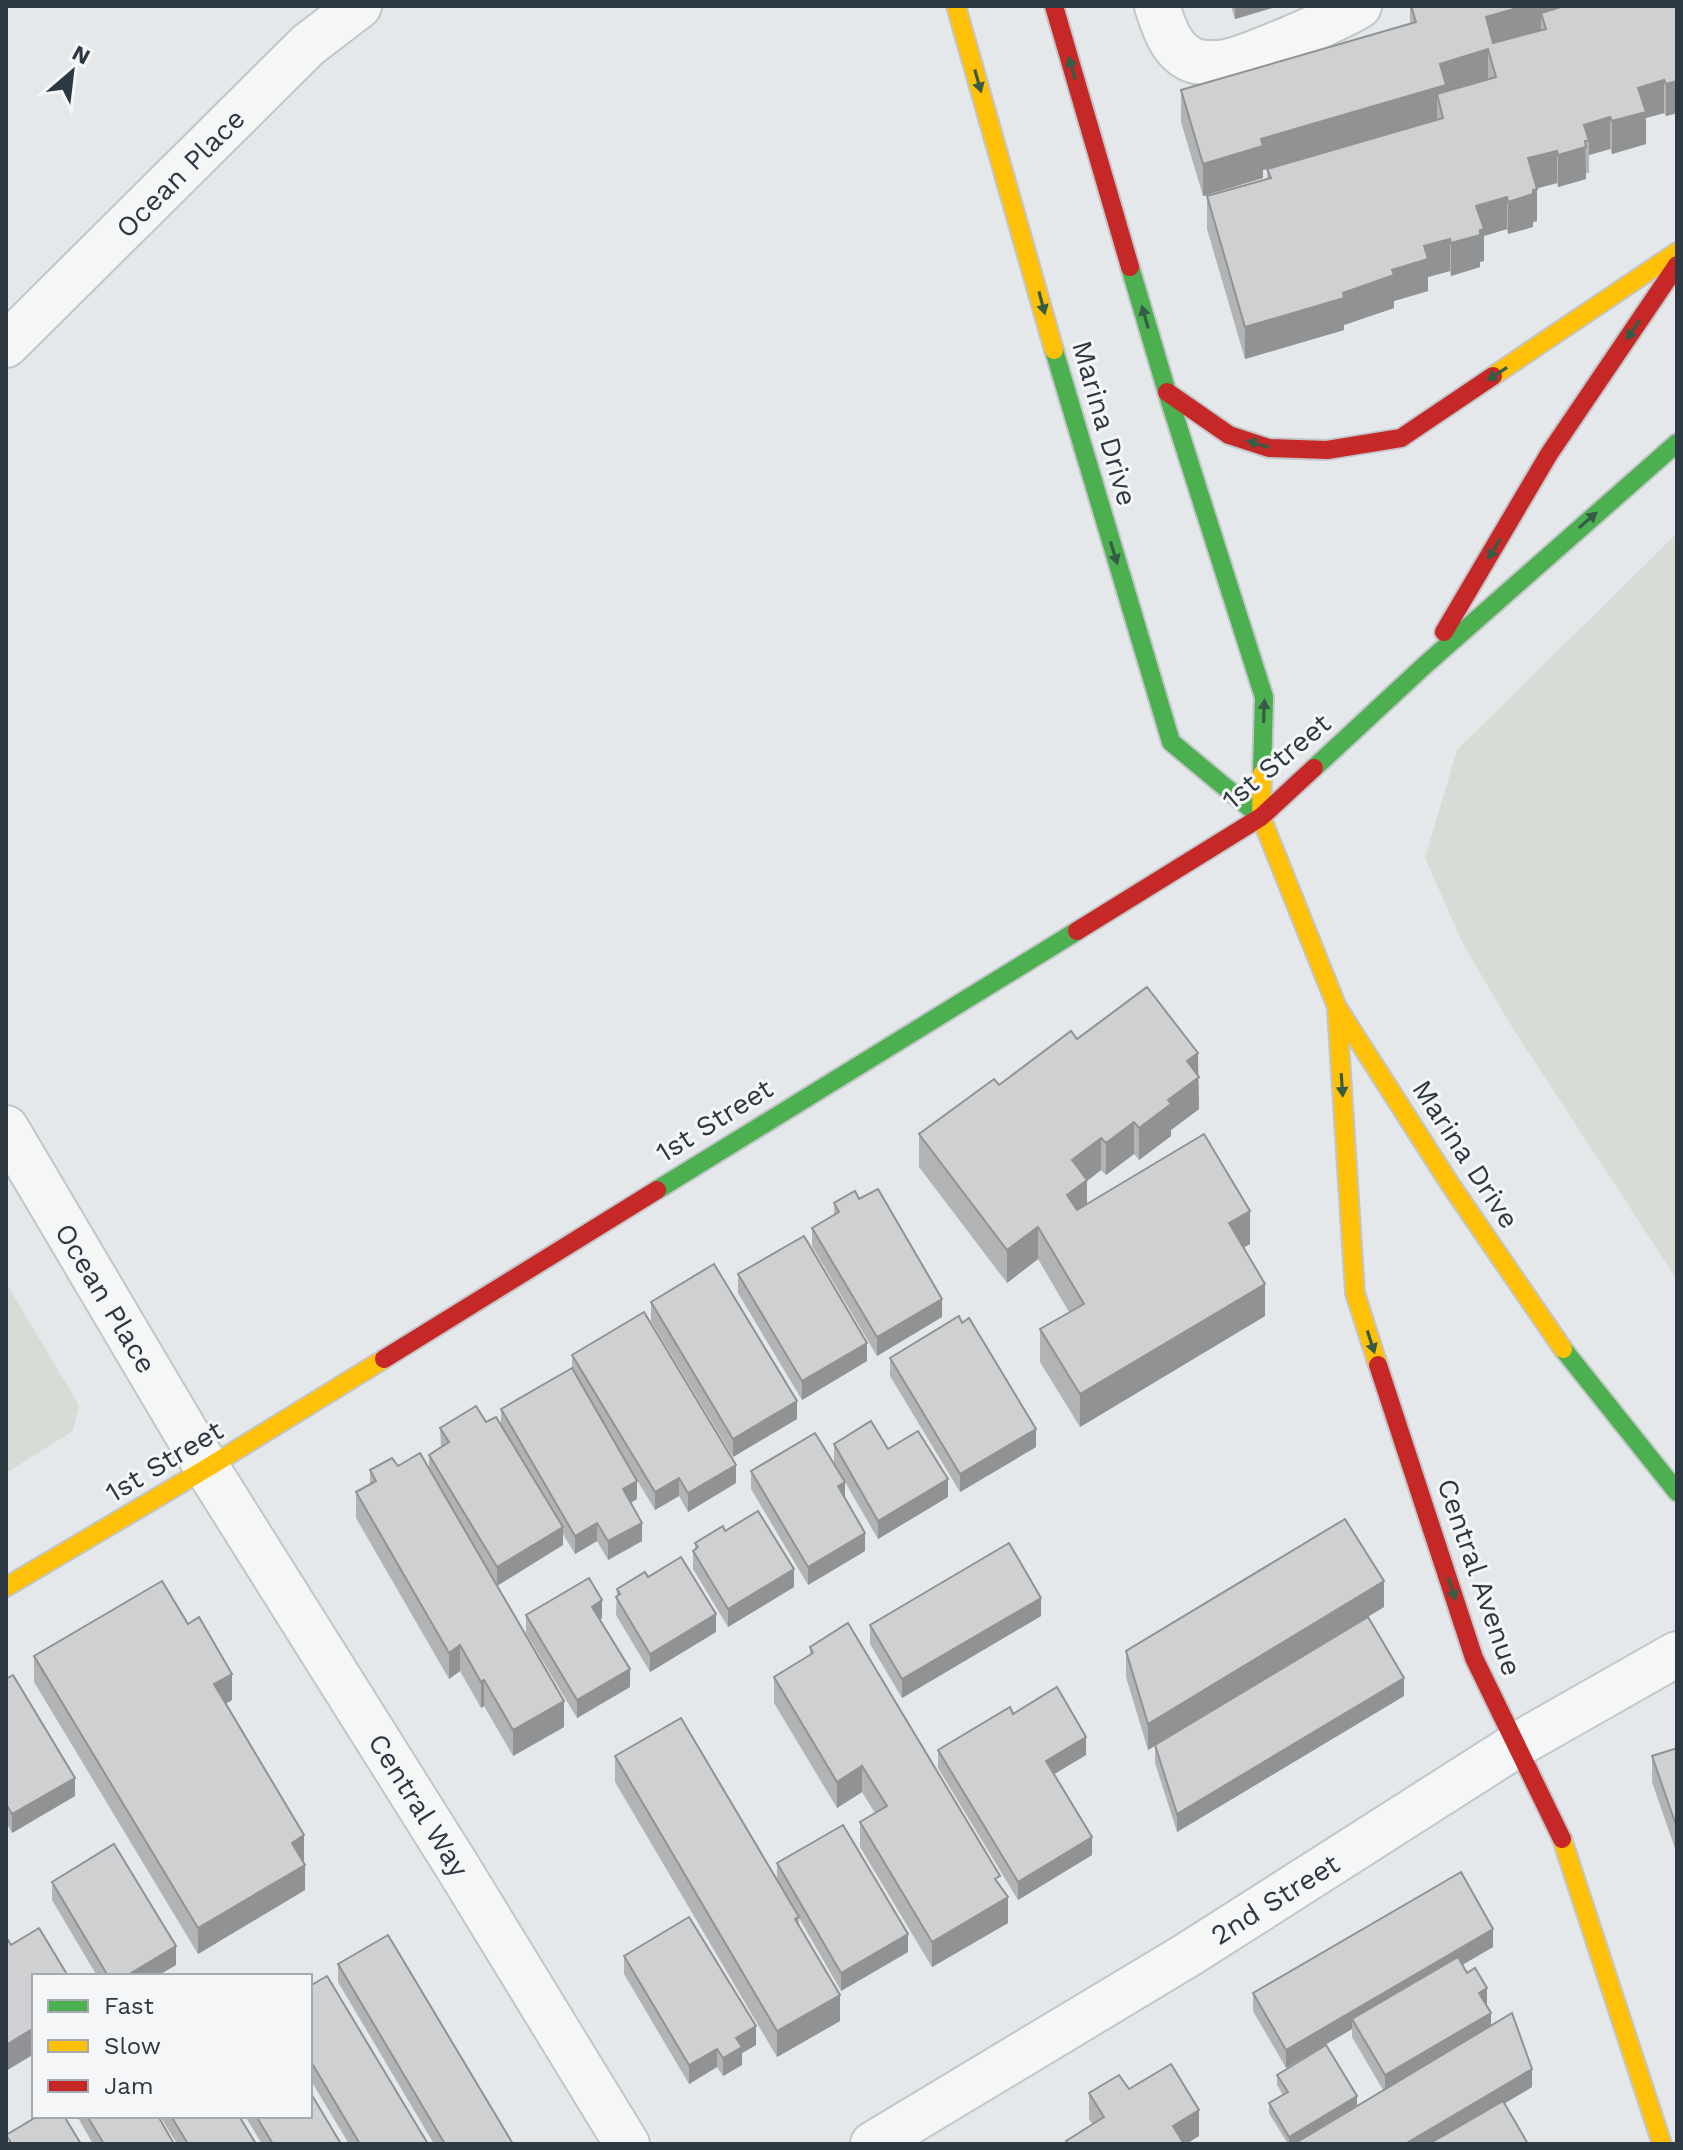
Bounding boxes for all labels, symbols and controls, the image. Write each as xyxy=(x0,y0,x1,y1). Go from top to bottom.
north arrow xyxy=(32,32,112,112)
text: N xyxy=(68,40,94,70)
one-way arrow xyxy=(1065,55,1078,79)
one-way arrow xyxy=(972,69,985,93)
street label: Ocean Place xyxy=(109,102,252,245)
one-way arrow xyxy=(1036,290,1048,315)
one-way arrow xyxy=(1138,305,1151,329)
one-way arrow xyxy=(1626,319,1641,340)
street label: Marina Drive xyxy=(1065,337,1144,509)
one-way arrow xyxy=(1487,366,1508,381)
one-way arrow xyxy=(1246,437,1270,450)
one-way arrow xyxy=(1579,512,1598,530)
one-way arrow xyxy=(1487,538,1501,560)
one-way arrow xyxy=(1108,541,1121,565)
one-way arrow xyxy=(1257,698,1270,723)
street label: 1st Street xyxy=(1215,706,1337,816)
street label: 1st Street xyxy=(650,1072,779,1169)
one-way arrow xyxy=(1336,1073,1349,1098)
street label: Marina Drive xyxy=(1405,1074,1526,1235)
street label: Ocean Place xyxy=(48,1217,163,1379)
one-way arrow xyxy=(1365,1331,1378,1355)
street label: 1st Street xyxy=(100,1413,229,1509)
street label: Central Avenue xyxy=(1430,1474,1529,1680)
one-way arrow xyxy=(1446,1578,1458,1602)
street label: Central Way xyxy=(361,1727,476,1884)
street label: 2nd Street xyxy=(1205,1847,1346,1952)
legend xyxy=(32,1974,312,2118)
text: Fast xyxy=(104,1992,154,2020)
text: Slow xyxy=(104,2032,161,2060)
text: Jam xyxy=(104,2072,154,2100)

